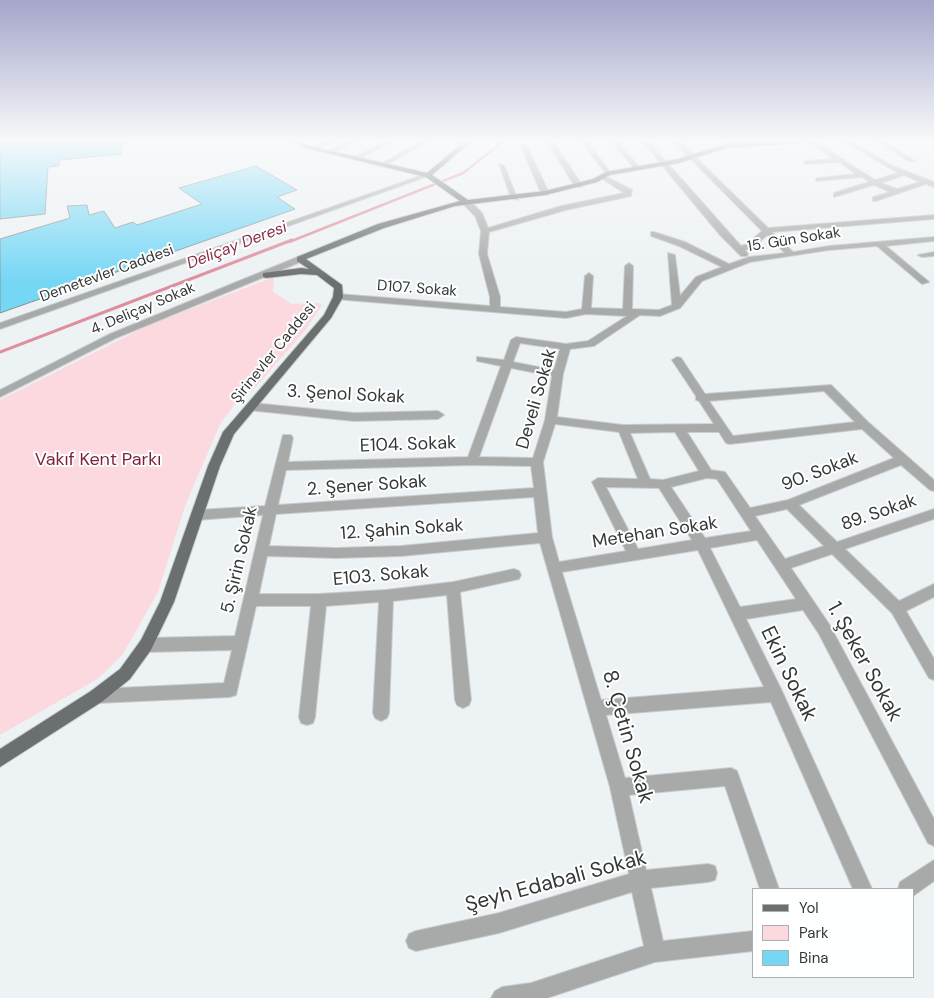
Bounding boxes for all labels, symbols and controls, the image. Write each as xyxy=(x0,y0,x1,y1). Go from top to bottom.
water label: Deliçay Deresi xyxy=(184,218,290,274)
street label: 15. Gün Sokak xyxy=(746,224,842,256)
street label: Demetevler Caddesi xyxy=(38,241,176,307)
street label: D107. Sokak xyxy=(377,277,457,301)
street label: 4. Deliçay Sokak xyxy=(88,279,198,339)
street label: Şirinevler Caddesi xyxy=(228,299,320,407)
street label: Develi Sokak xyxy=(512,346,562,452)
street label: 3. Şenol Sokak xyxy=(286,381,406,409)
street label: E104. Sokak xyxy=(359,433,457,457)
street label: 90. Sokak xyxy=(779,448,861,496)
park label: Vakıf Kent Parkı xyxy=(35,449,161,471)
street label: 2. Şener Sokak xyxy=(306,471,428,501)
street label: 89. Sokak xyxy=(838,490,920,536)
street label: 5. Şirin Sokak xyxy=(217,504,263,616)
street label: Metehan Sokak xyxy=(591,512,719,554)
street label: 12. Şahin Sokak xyxy=(340,515,464,545)
street label: E103. Sokak xyxy=(332,561,430,591)
street label: 1. Şeker Sokak xyxy=(821,598,907,726)
street label: Ekin Sokak xyxy=(754,623,822,725)
street label: 8. Çetin Sokak xyxy=(596,668,658,806)
street label: Şeyh Edabali Sokak xyxy=(463,846,649,918)
legend xyxy=(752,888,914,978)
text: Yol xyxy=(799,898,819,918)
text: Park xyxy=(799,923,829,943)
text: Bina xyxy=(799,948,828,968)

